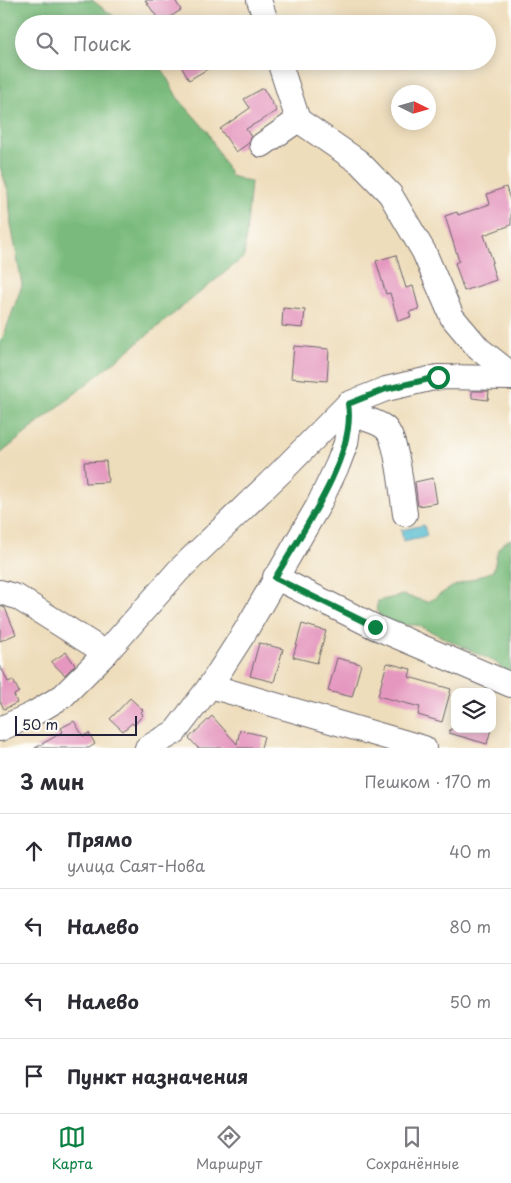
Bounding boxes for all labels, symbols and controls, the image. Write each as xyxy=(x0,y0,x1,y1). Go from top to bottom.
search box xyxy=(15,15,496,70)
icon: search xyxy=(33,29,61,57)
text: Поиск xyxy=(73,29,131,57)
north arrow xyxy=(391,85,436,130)
route start xyxy=(427,366,450,389)
route end xyxy=(364,616,387,639)
map controls xyxy=(451,688,496,733)
button: layers xyxy=(451,688,496,733)
scale bar xyxy=(15,713,138,736)
text: 50 m xyxy=(22,714,58,735)
text: 3 мин xyxy=(20,765,84,797)
text: Пешком · 170 m xyxy=(364,769,491,793)
text: Прямо xyxy=(67,825,132,853)
icon: ahead xyxy=(20,837,48,865)
text: 40 m xyxy=(449,839,491,863)
text: улица Саят-Нова xyxy=(67,853,205,877)
icon: left xyxy=(20,912,48,940)
text: Налево xyxy=(67,912,139,940)
text: 80 m xyxy=(449,914,491,938)
icon: left xyxy=(20,987,48,1015)
text: Налево xyxy=(67,987,139,1015)
text: 50 m xyxy=(450,989,491,1013)
icon: arrive xyxy=(20,1062,48,1090)
text: Пункт назначения xyxy=(67,1062,248,1090)
tab: Карта xyxy=(52,1123,93,1174)
tab: Маршрут xyxy=(196,1123,262,1174)
tab: Сохранённые xyxy=(366,1123,459,1174)

